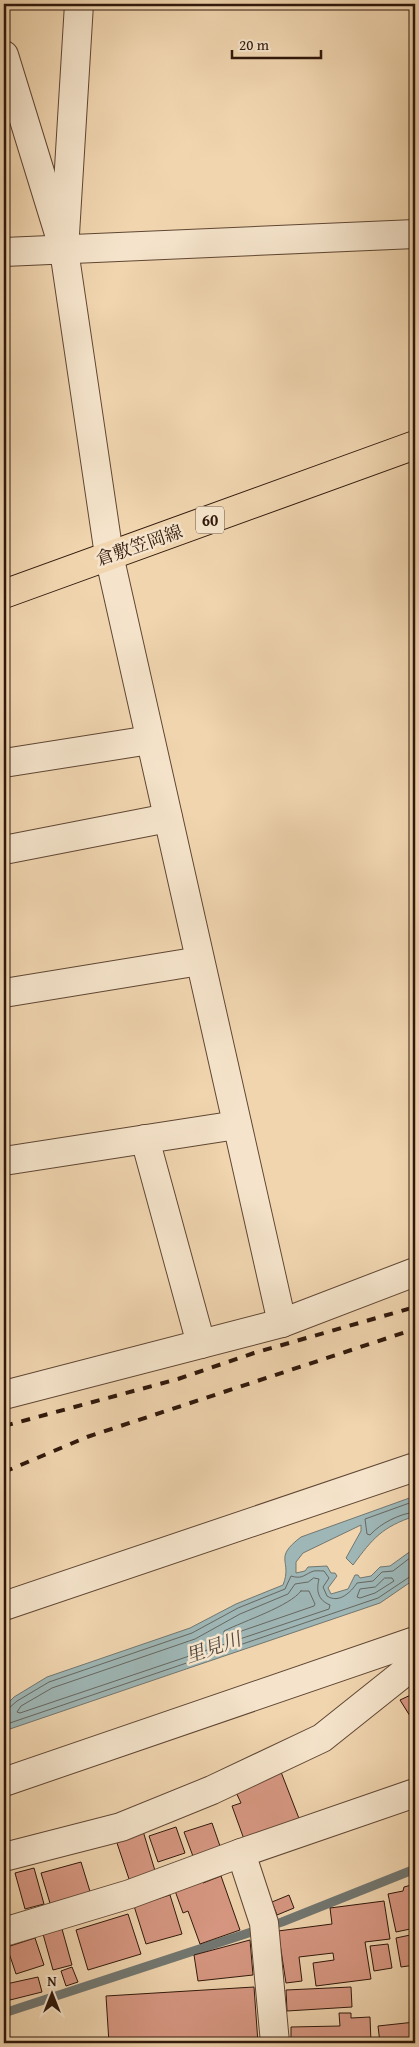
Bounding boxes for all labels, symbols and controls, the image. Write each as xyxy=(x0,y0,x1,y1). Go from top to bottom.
scale bar xyxy=(232,28,320,60)
text: 20 m xyxy=(239,34,270,55)
road number: 60 xyxy=(196,506,224,534)
street label: 倉敷笠岡線 xyxy=(92,518,186,572)
water label: 里見川 xyxy=(181,1624,246,1670)
north arrow xyxy=(28,1970,78,2020)
text: N xyxy=(47,1971,57,1991)

